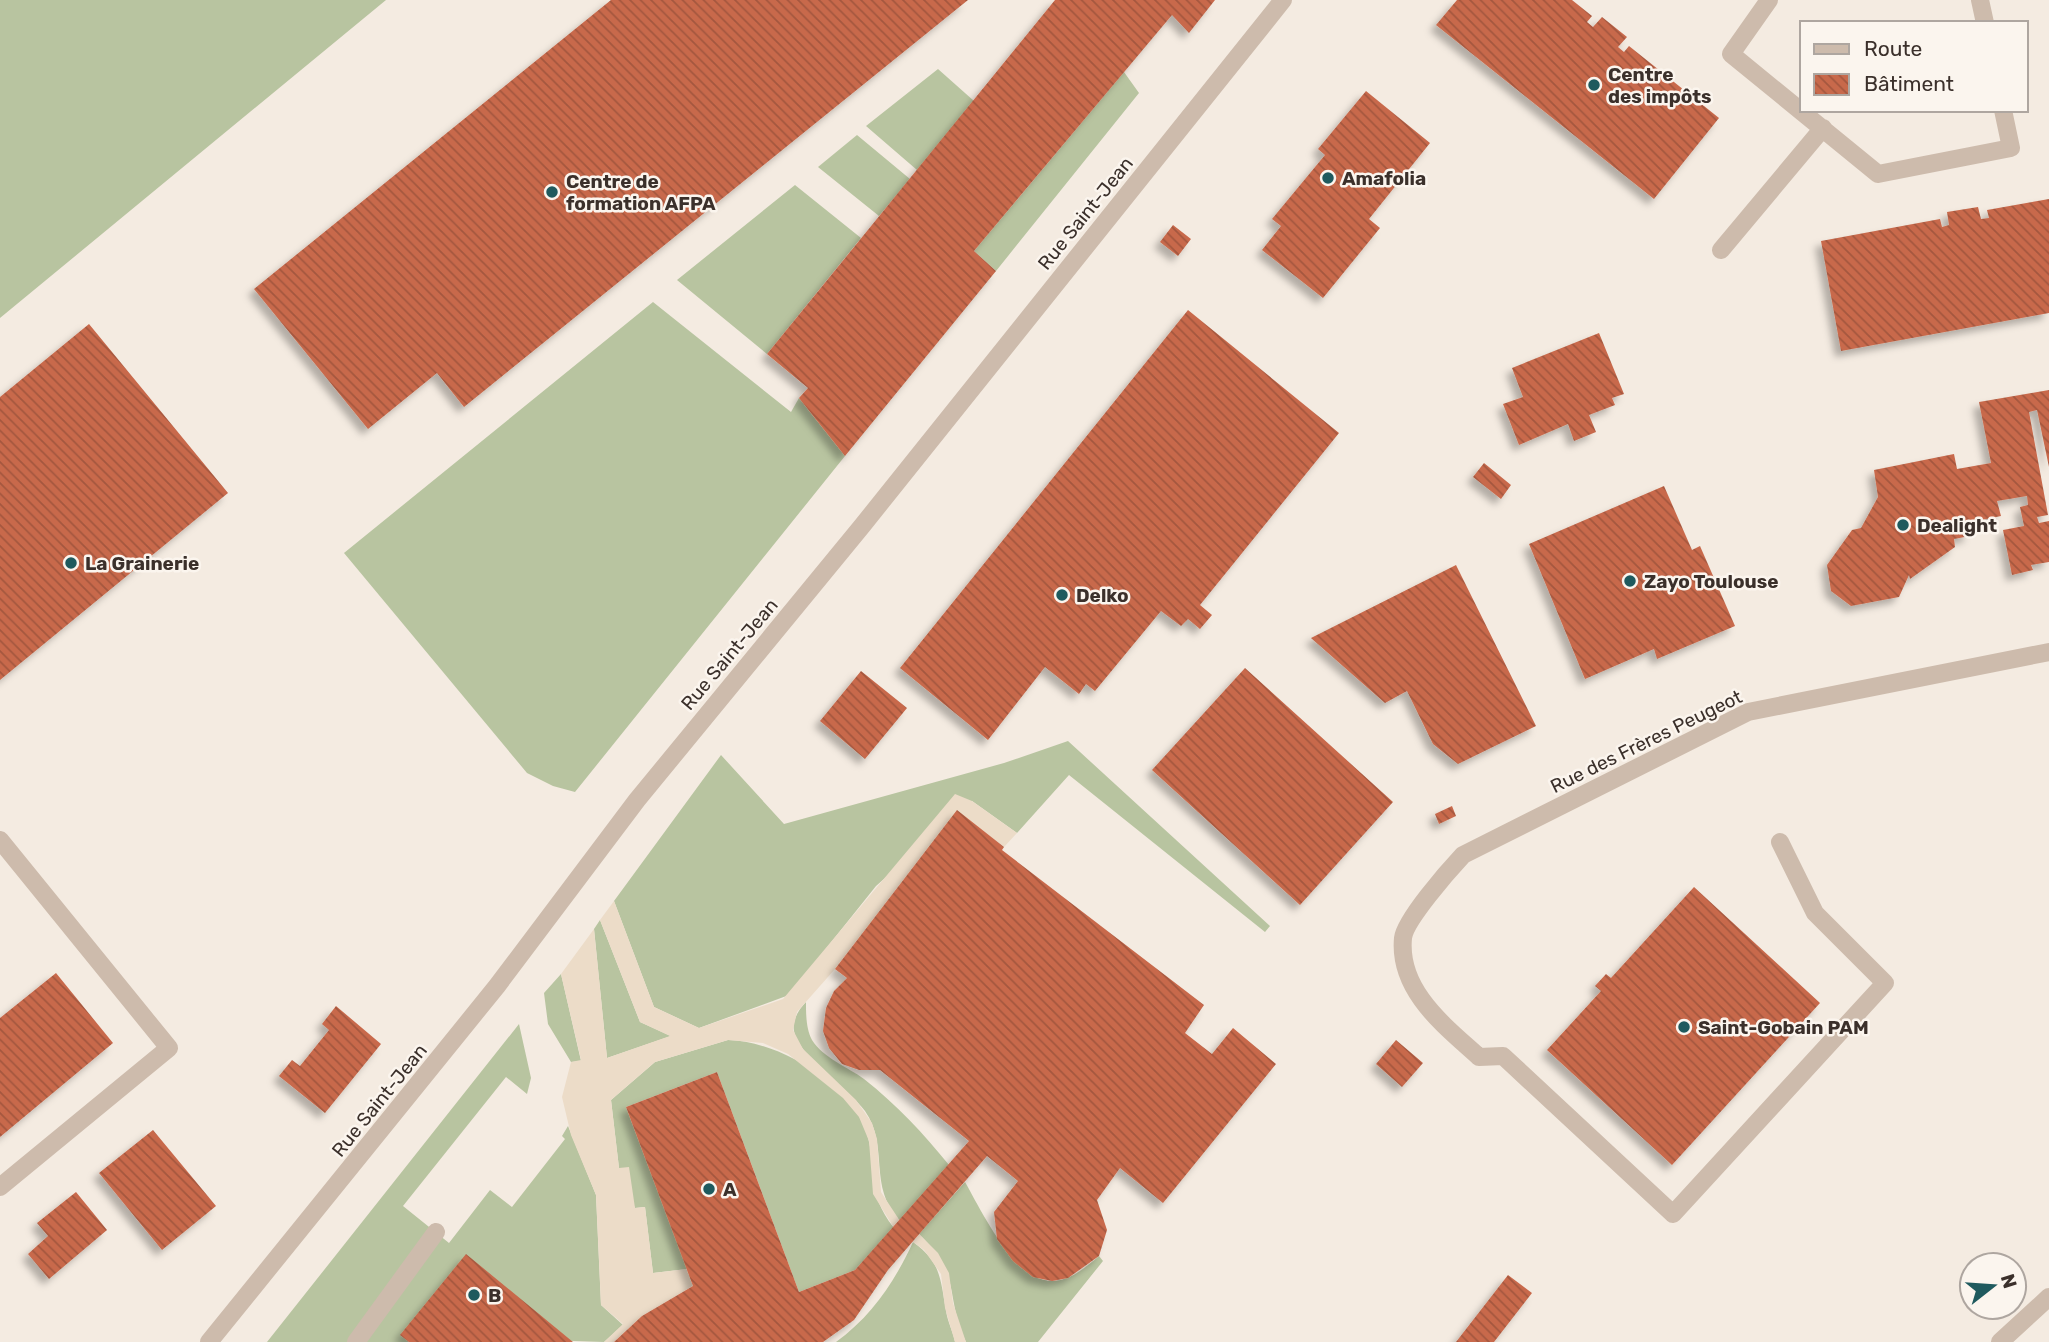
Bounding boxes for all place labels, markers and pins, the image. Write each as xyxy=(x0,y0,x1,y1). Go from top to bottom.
place label: Centre des impôts xyxy=(1608,63,1712,108)
marker: Centre des impôts xyxy=(1586,77,1602,93)
place label: Amafolia xyxy=(1342,167,1426,190)
place label: Centre de formation AFPA xyxy=(566,170,716,215)
marker: Amafolia xyxy=(1320,170,1336,186)
marker: Centre de formation AFPA xyxy=(544,184,560,200)
place label: Dealight xyxy=(1917,514,1997,537)
marker: Dealight xyxy=(1895,517,1911,533)
place label: La Grainerie xyxy=(85,552,199,575)
marker: La Grainerie xyxy=(63,555,79,571)
place label: Zayo Toulouse xyxy=(1644,570,1779,593)
marker: Zayo Toulouse xyxy=(1622,573,1638,589)
place label: Delko xyxy=(1076,584,1129,607)
marker: Delko xyxy=(1054,587,1070,603)
place label: Saint-Gobain PAM xyxy=(1698,1016,1869,1039)
marker: Saint-Gobain PAM xyxy=(1676,1019,1692,1035)
place label: A xyxy=(723,1178,737,1201)
marker: A xyxy=(701,1181,717,1197)
place label: B xyxy=(488,1284,501,1307)
marker: B xyxy=(466,1287,482,1303)

